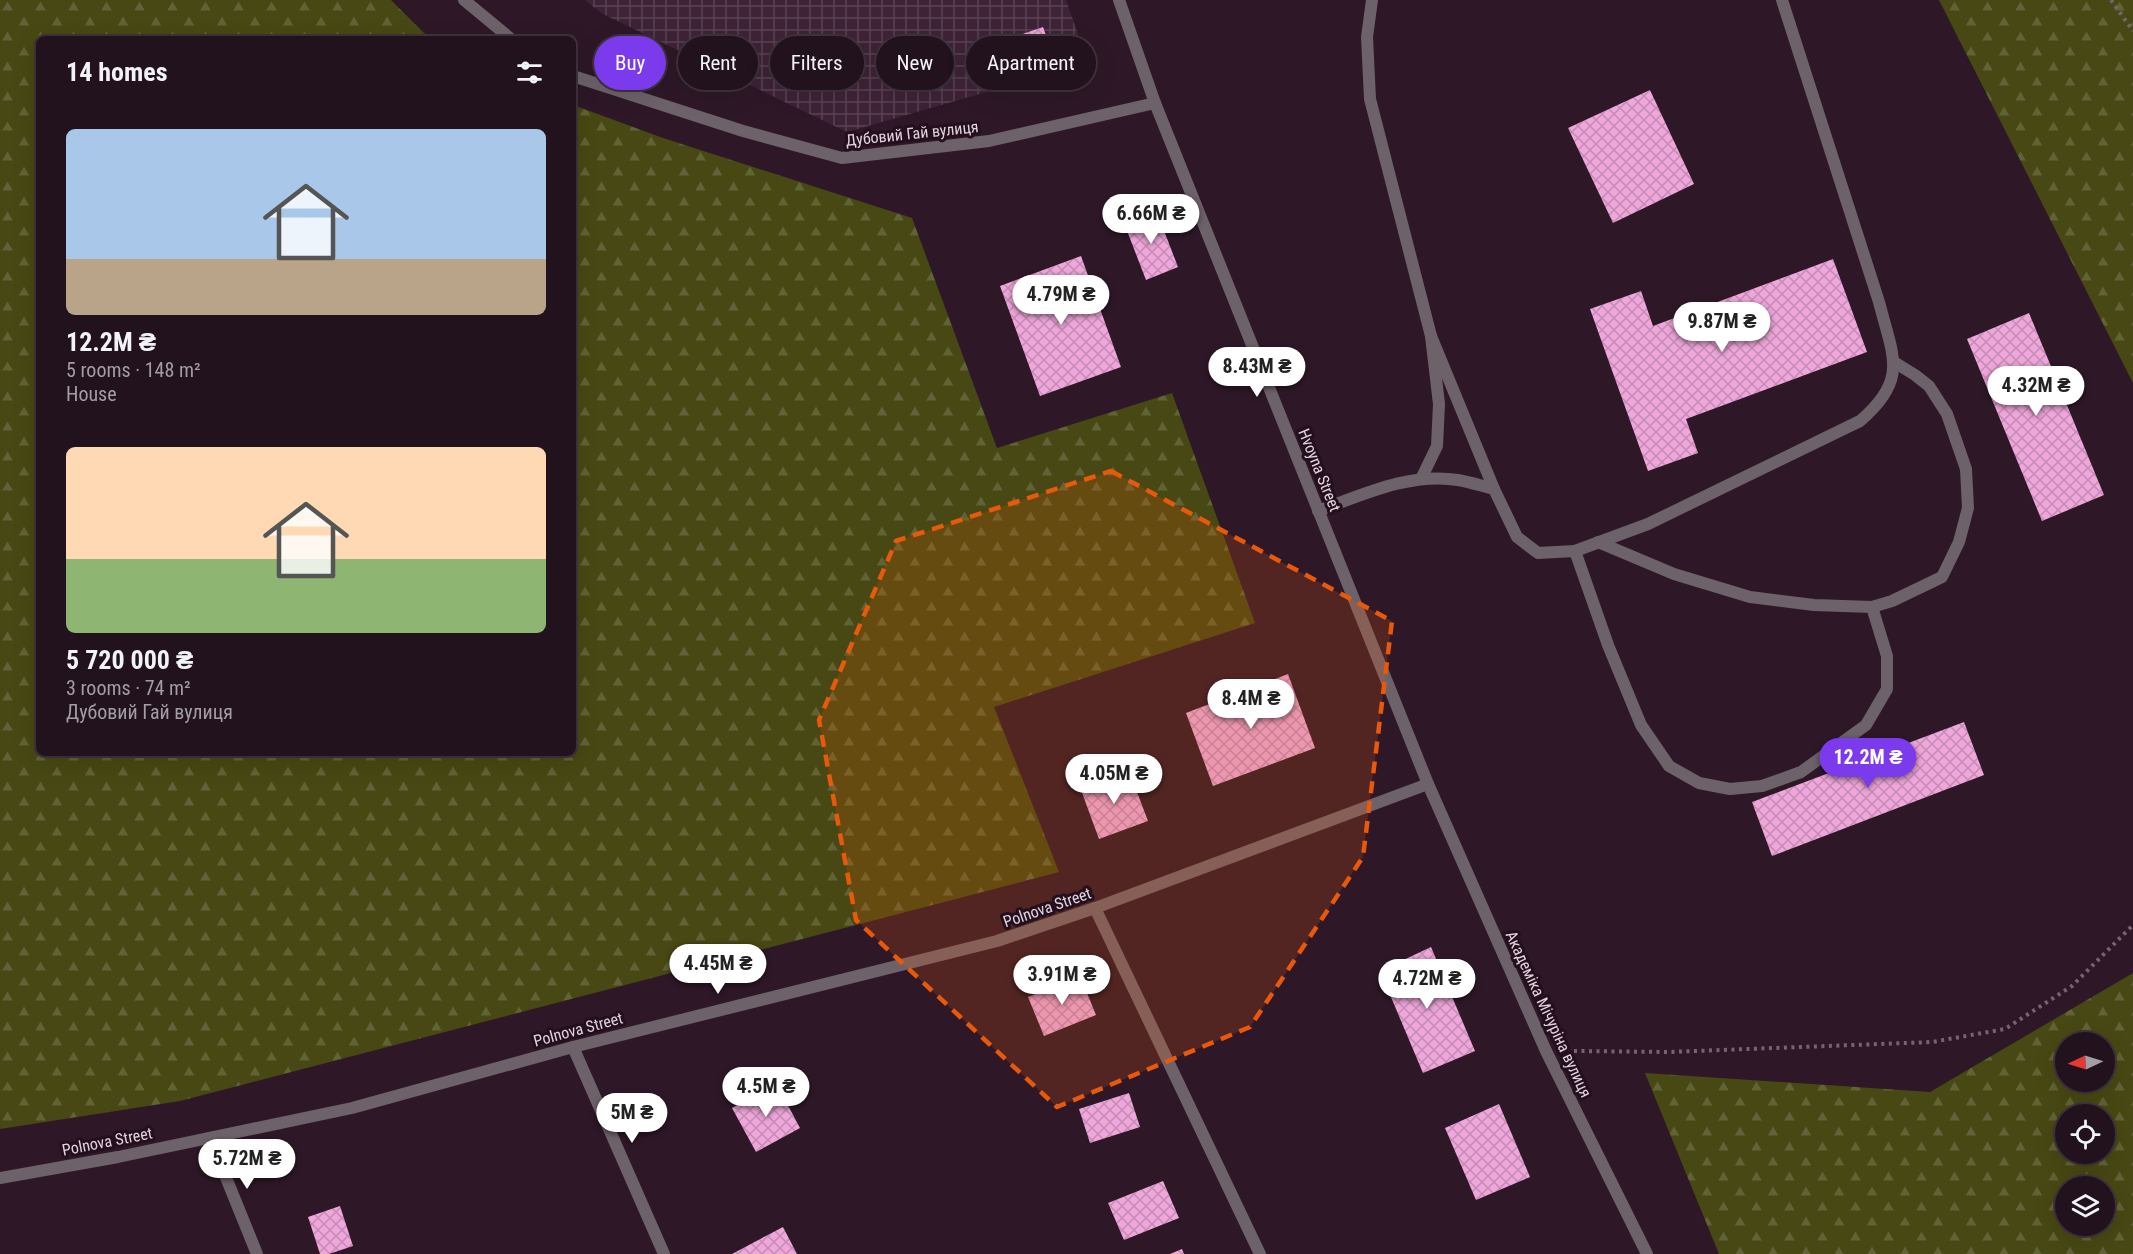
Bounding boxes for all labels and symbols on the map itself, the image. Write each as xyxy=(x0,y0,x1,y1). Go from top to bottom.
street label: Дубовий Гай вулиця xyxy=(845,117,979,150)
pin: 6.66M ₴ xyxy=(1096,194,1206,245)
pin: 4.79M ₴ xyxy=(1006,275,1116,326)
pin: 9.87M ₴ xyxy=(1667,302,1777,353)
pin: 8.43M ₴ xyxy=(1202,347,1312,398)
pin: 4.32M ₴ xyxy=(1981,366,2091,417)
street label: Hvoyna Street xyxy=(1294,426,1345,515)
pin: 8.4M ₴ xyxy=(1202,679,1300,730)
pin: 12.2M ₴ xyxy=(1813,738,1923,789)
pin: 4.05M ₴ xyxy=(1059,754,1169,805)
street label: Polnova Street xyxy=(1001,883,1094,931)
street label: Академіка Мічуріна вулиця xyxy=(1502,928,1596,1101)
pin: 4.45M ₴ xyxy=(663,944,773,995)
pin: 3.91M ₴ xyxy=(1007,955,1117,1006)
pin: 4.72M ₴ xyxy=(1372,959,1482,1010)
street label: Polnova Street xyxy=(531,1008,625,1051)
north arrow xyxy=(2055,1032,2115,1092)
pin: 4.5M ₴ xyxy=(717,1067,815,1118)
pin: 5M ₴ xyxy=(596,1093,668,1144)
street label: Polnova Street xyxy=(60,1123,154,1160)
pin: 5.72M ₴ xyxy=(192,1139,302,1190)

